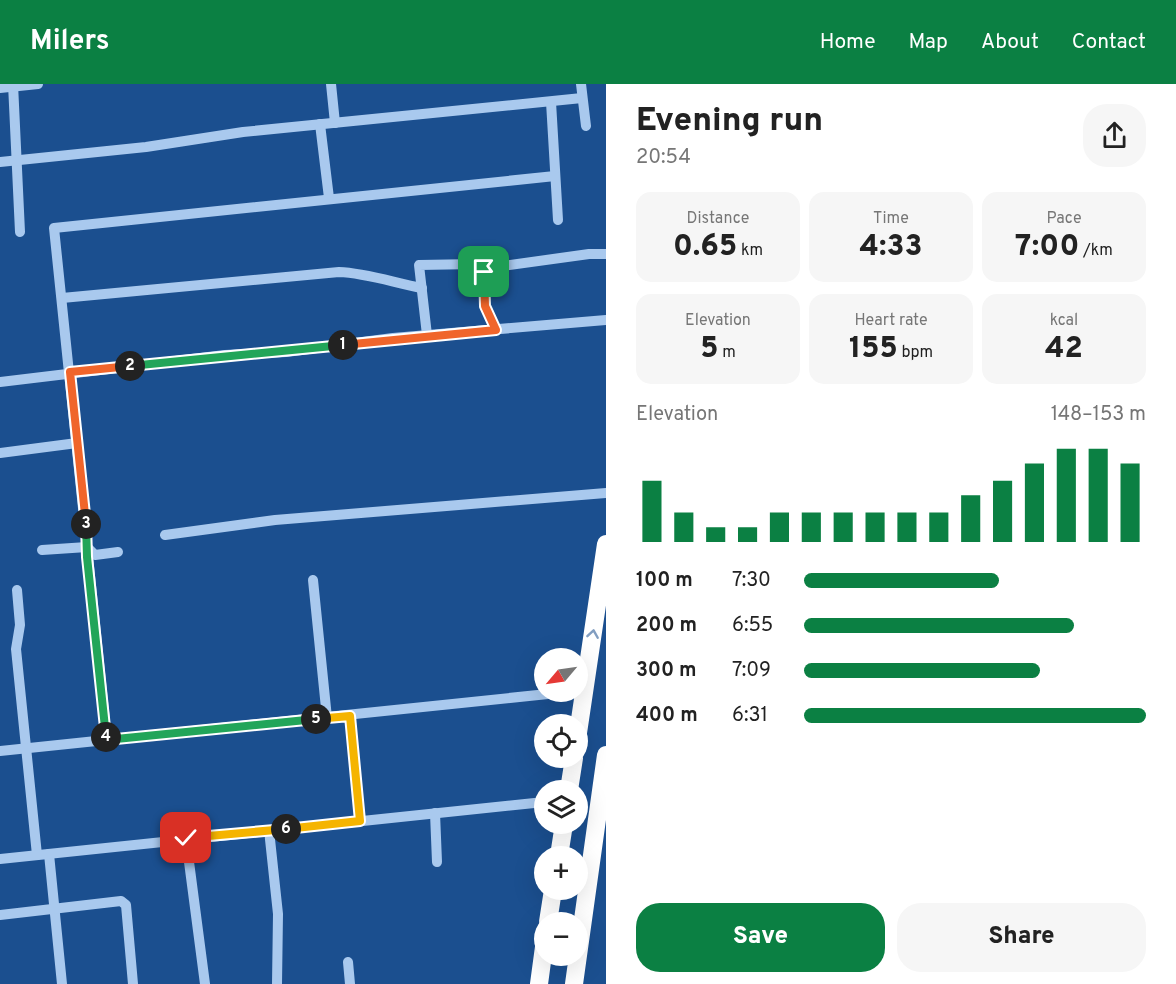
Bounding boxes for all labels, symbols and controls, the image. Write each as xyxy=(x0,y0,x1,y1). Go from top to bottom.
text: Milers xyxy=(30,24,110,60)
text: Home xyxy=(820,29,876,56)
text: Map xyxy=(909,29,948,56)
text: About xyxy=(981,29,1039,56)
text: Contact xyxy=(1072,29,1146,56)
text: Evening run xyxy=(636,101,823,143)
button: share xyxy=(1083,104,1146,167)
text: 20:54 xyxy=(636,145,691,171)
text: Distance xyxy=(687,209,749,229)
text: Time xyxy=(873,209,909,229)
text: Pace xyxy=(1046,209,1082,229)
text: 0.65 xyxy=(673,229,737,266)
text: 4:33 xyxy=(860,229,922,266)
text: 7:00 xyxy=(1015,229,1079,266)
text: km xyxy=(737,241,763,261)
text: /km xyxy=(1079,241,1113,261)
pin xyxy=(458,246,509,297)
icon: arrive xyxy=(467,255,500,288)
text: Elevation xyxy=(685,311,751,331)
text: Heart rate xyxy=(854,311,928,331)
text: kcal xyxy=(1050,311,1078,331)
pin: 1 xyxy=(328,330,358,360)
text: 5 xyxy=(700,331,718,368)
text: 155 xyxy=(849,331,898,368)
text: 42 xyxy=(1045,331,1083,368)
text: 1 xyxy=(340,335,346,355)
text: m xyxy=(718,343,736,363)
text: bpm xyxy=(898,343,933,363)
pin: 2 xyxy=(115,351,145,381)
text: 2 xyxy=(125,356,135,376)
text: Elevation xyxy=(636,402,718,428)
text: 148–153 m xyxy=(1051,402,1146,428)
pin: 3 xyxy=(71,509,101,539)
text: 3 xyxy=(81,514,91,534)
text: 100 m xyxy=(636,568,693,594)
text: 7:30 xyxy=(732,568,771,594)
text: 200 m xyxy=(636,613,697,639)
text: 6:55 xyxy=(732,613,773,639)
one-way arrow xyxy=(586,629,598,639)
north arrow xyxy=(534,648,588,702)
map controls xyxy=(534,648,588,966)
text: 300 m xyxy=(636,658,697,684)
text: 7:09 xyxy=(732,658,771,684)
text: 400 m xyxy=(636,703,698,729)
text: 6:31 xyxy=(732,703,768,729)
pin: 5 xyxy=(301,704,331,734)
text: 5 xyxy=(311,709,321,729)
button: locate xyxy=(534,714,588,768)
pin: 4 xyxy=(91,722,121,752)
text: 4 xyxy=(101,727,111,747)
button: layers xyxy=(534,780,588,834)
pin xyxy=(160,812,211,863)
pin: 6 xyxy=(271,814,301,844)
text: 6 xyxy=(281,819,291,839)
icon: check xyxy=(169,821,202,854)
button: + xyxy=(534,846,588,900)
button: Save xyxy=(636,903,885,972)
button: Share xyxy=(897,903,1146,972)
button: − xyxy=(534,912,588,966)

